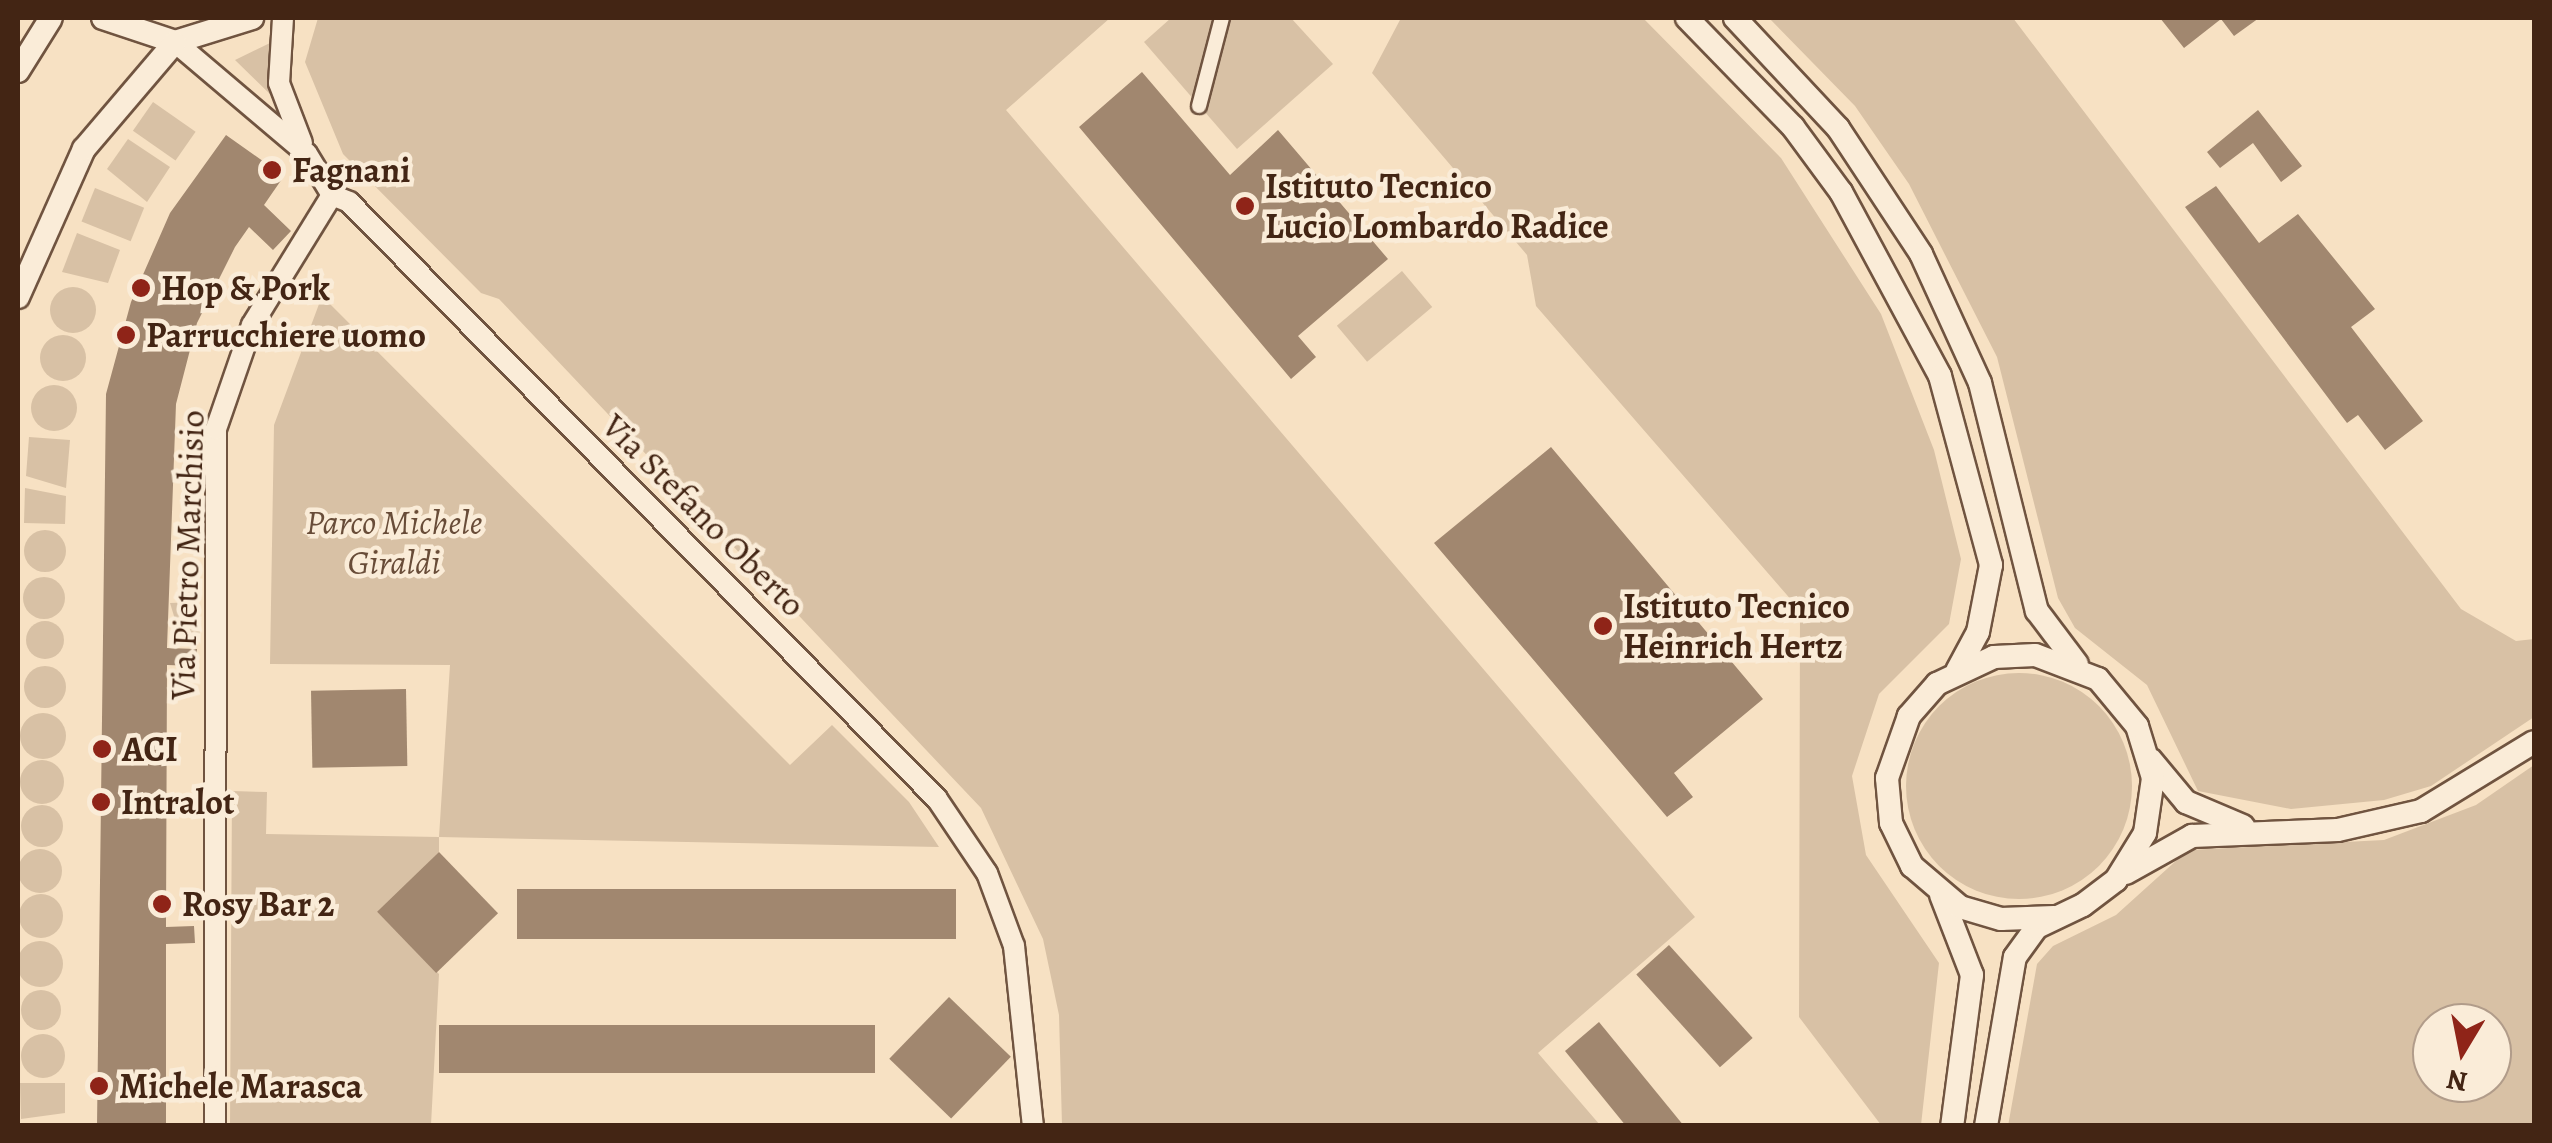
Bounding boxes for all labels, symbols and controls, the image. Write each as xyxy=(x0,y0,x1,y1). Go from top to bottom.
place label: Fagnani xyxy=(292,149,410,191)
marker: Fagnani xyxy=(261,159,283,181)
place label: Istituto Tecnico Lucio Lombardo Radice xyxy=(1265,165,1609,247)
marker: Istituto Tecnico Lucio Lombardo Radice xyxy=(1234,195,1256,217)
place label: Hop & Pork xyxy=(161,267,330,309)
marker: Hop & Pork xyxy=(130,277,152,299)
place label: Parrucchiere uomo xyxy=(146,314,426,356)
marker: Parrucchiere uomo xyxy=(115,324,137,346)
street label: Via Stefano Oberto xyxy=(594,405,814,625)
street label: Via Pietro Marchisio xyxy=(161,409,213,701)
park label: Parco Michele Giraldi xyxy=(306,501,482,583)
place label: Istituto Tecnico Heinrich Hertz xyxy=(1623,585,1850,667)
marker: Istituto Tecnico Heinrich Hertz xyxy=(1592,615,1614,637)
place label: ACI xyxy=(122,728,178,770)
marker: ACI xyxy=(91,738,113,760)
place label: Intralot xyxy=(121,781,235,823)
marker: Intralot xyxy=(90,791,112,813)
place label: Rosy Bar 2 xyxy=(182,883,334,925)
marker: Rosy Bar 2 xyxy=(151,893,173,915)
north arrow xyxy=(2412,1003,2512,1103)
text: N xyxy=(2444,1060,2470,1101)
place label: Michele Marasca xyxy=(119,1065,363,1107)
marker: Michele Marasca xyxy=(88,1075,110,1097)

